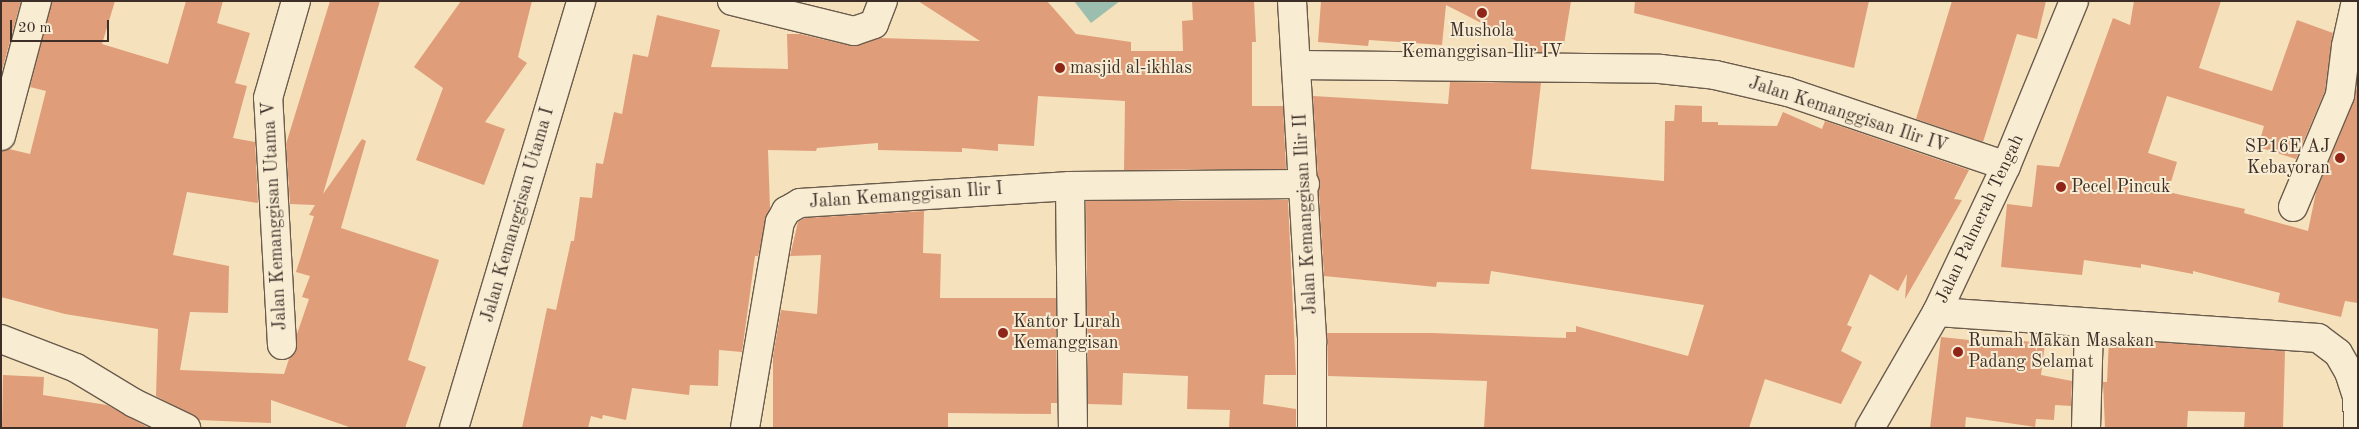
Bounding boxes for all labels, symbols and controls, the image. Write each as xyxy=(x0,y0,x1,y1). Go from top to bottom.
marker: Mushola Kemanggisan Ilir IV xyxy=(1476,7,1488,19)
scale bar xyxy=(12,10,111,42)
text: 20 m xyxy=(18,21,52,36)
place label: Mushola Kemanggisan Ilir IV xyxy=(1402,21,1562,64)
place label: masjid al-ikhlas xyxy=(1070,57,1192,79)
marker: masjid al-ikhlas xyxy=(1054,62,1066,74)
street label: Jalan Kemanggisan Ilir IV xyxy=(1746,73,1950,157)
street label: Jalan Kemanggisan Utama V xyxy=(258,101,292,331)
street label: Jalan Kemanggisan Utama I xyxy=(477,105,559,325)
street label: Jalan Kemanggisan Ilir II xyxy=(1290,113,1322,315)
street label: Jalan Palmerah Tengah xyxy=(1931,131,2029,307)
place label: SP16E AJ Kebayoran xyxy=(2245,137,2330,180)
marker: SP16E AJ Kebayoran xyxy=(2334,152,2346,164)
place label: Pecel Pincuk xyxy=(2071,176,2170,198)
street label: Jalan Kemanggisan Ilir I xyxy=(808,178,1004,214)
marker: Pecel Pincuk xyxy=(2055,181,2067,193)
place label: Kantor Lurah Kemanggisan xyxy=(1013,312,1121,354)
marker: Kantor Lurah Kemanggisan xyxy=(997,327,1009,339)
place label: Rumah Makan Masakan Padang Selamat xyxy=(1968,331,2154,374)
marker: Rumah Makan Masakan Padang Selamat xyxy=(1952,346,1964,358)

